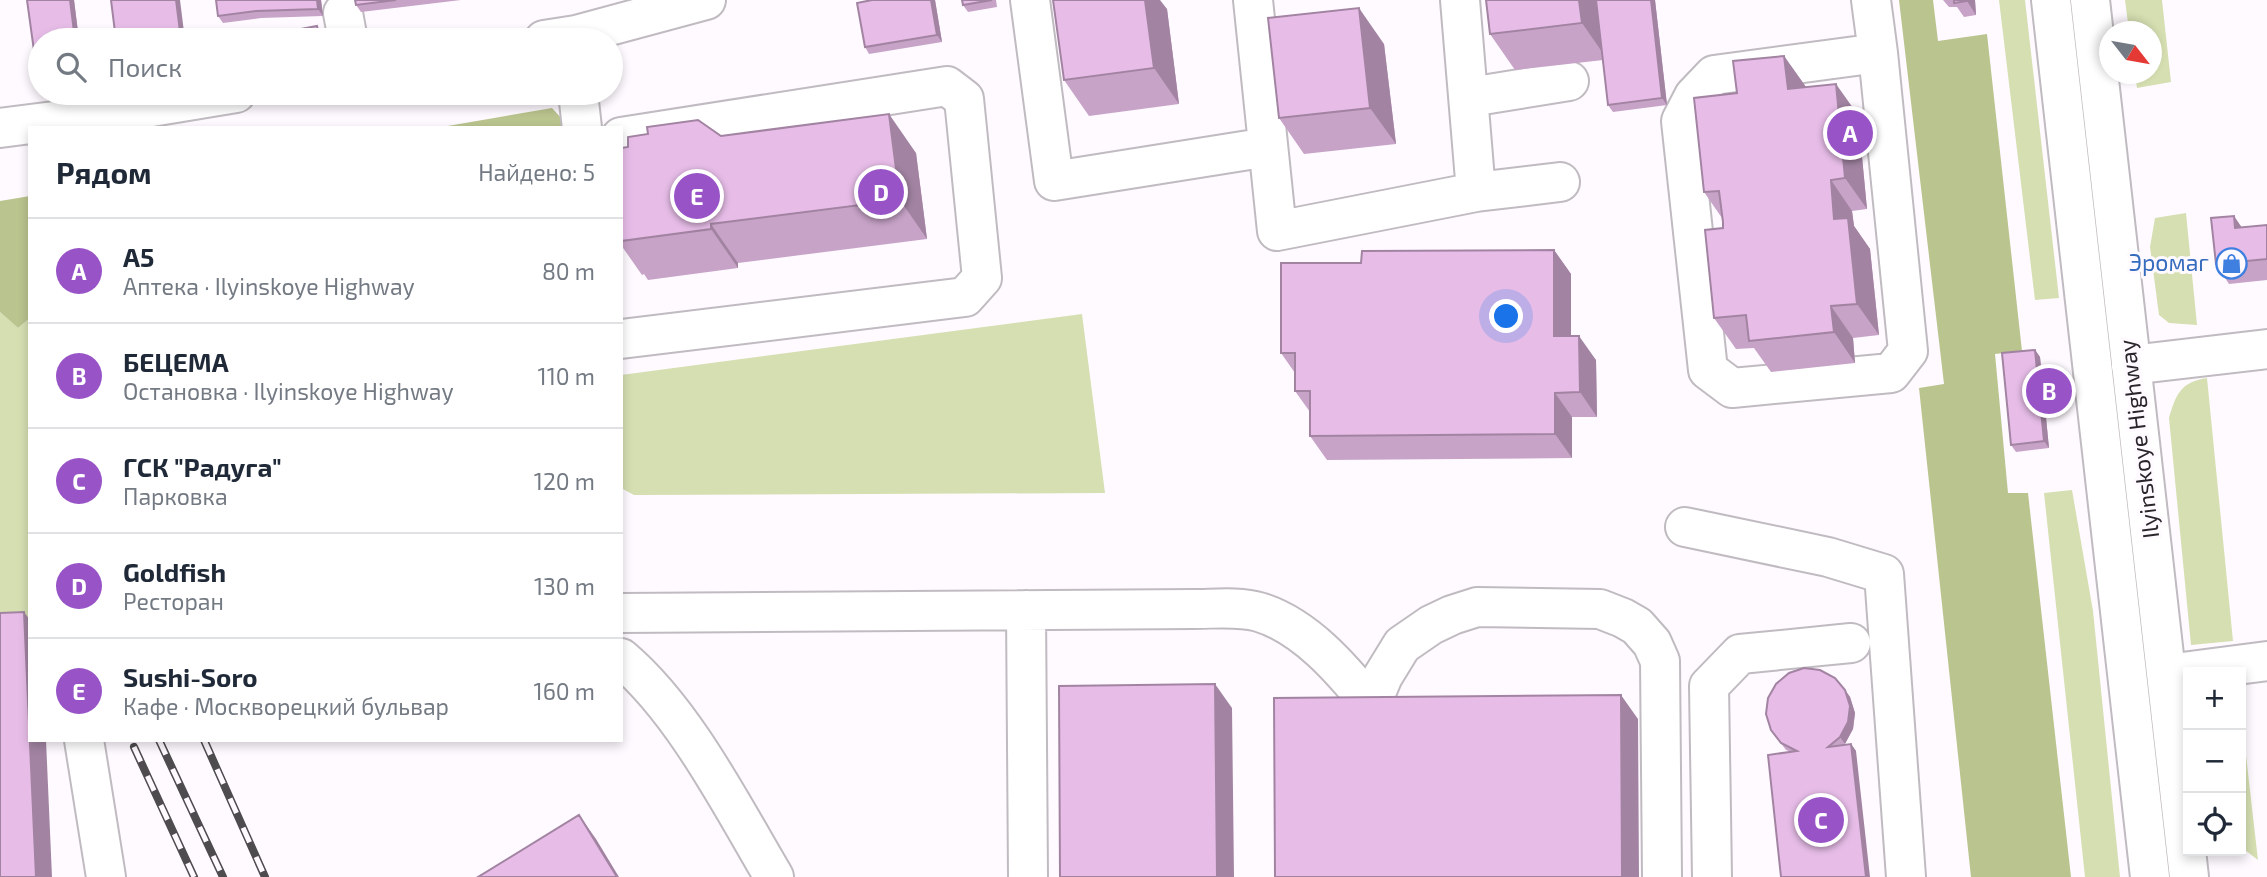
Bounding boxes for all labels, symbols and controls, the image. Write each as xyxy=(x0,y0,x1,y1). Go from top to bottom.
north arrow xyxy=(2099,21,2162,84)
search box xyxy=(28,28,623,105)
icon: search xyxy=(52,48,90,86)
text: Поиск xyxy=(108,51,182,82)
pin: A xyxy=(1827,107,1873,159)
text: Рядом xyxy=(56,154,152,190)
text: Найдено: 5 xyxy=(478,158,595,186)
pin: D xyxy=(858,166,904,218)
pin: E xyxy=(674,170,720,222)
text: A5 xyxy=(123,241,154,272)
shop icon: Эромаг xyxy=(2215,246,2249,280)
place label: Эромаг xyxy=(2129,248,2209,276)
text: A xyxy=(71,257,87,285)
text: 80 m xyxy=(542,257,595,285)
text: Аптека · Ilyinskoye Highway xyxy=(123,272,415,300)
your location xyxy=(1489,299,1523,333)
street label: Ilyinskoye Highway xyxy=(2112,338,2164,540)
text: БЕЦЕМА xyxy=(123,346,229,377)
text: B xyxy=(72,362,86,390)
text: 110 m xyxy=(538,362,595,390)
pin: B xyxy=(2026,365,2072,417)
text: Остановка · Ilyinskoye Highway xyxy=(123,377,454,405)
text: ГСК "Радуга" xyxy=(123,451,282,482)
text: C xyxy=(72,467,86,495)
text: 120 m xyxy=(534,467,595,495)
text: Парковка xyxy=(123,482,228,510)
text: Goldfish xyxy=(123,556,226,587)
text: D xyxy=(71,572,87,600)
text: 130 m xyxy=(534,572,595,600)
text: Ресторан xyxy=(123,587,224,615)
text: Sushi-Soro xyxy=(123,661,258,692)
map controls xyxy=(2183,667,2246,856)
button: + xyxy=(2183,667,2246,730)
text: E xyxy=(72,677,86,705)
text: 160 m xyxy=(534,677,595,705)
text: Кафе · Москворецкий бульвар xyxy=(123,692,449,720)
button: − xyxy=(2183,730,2246,793)
button: locate xyxy=(2183,793,2246,856)
pin: C xyxy=(1798,794,1844,846)

